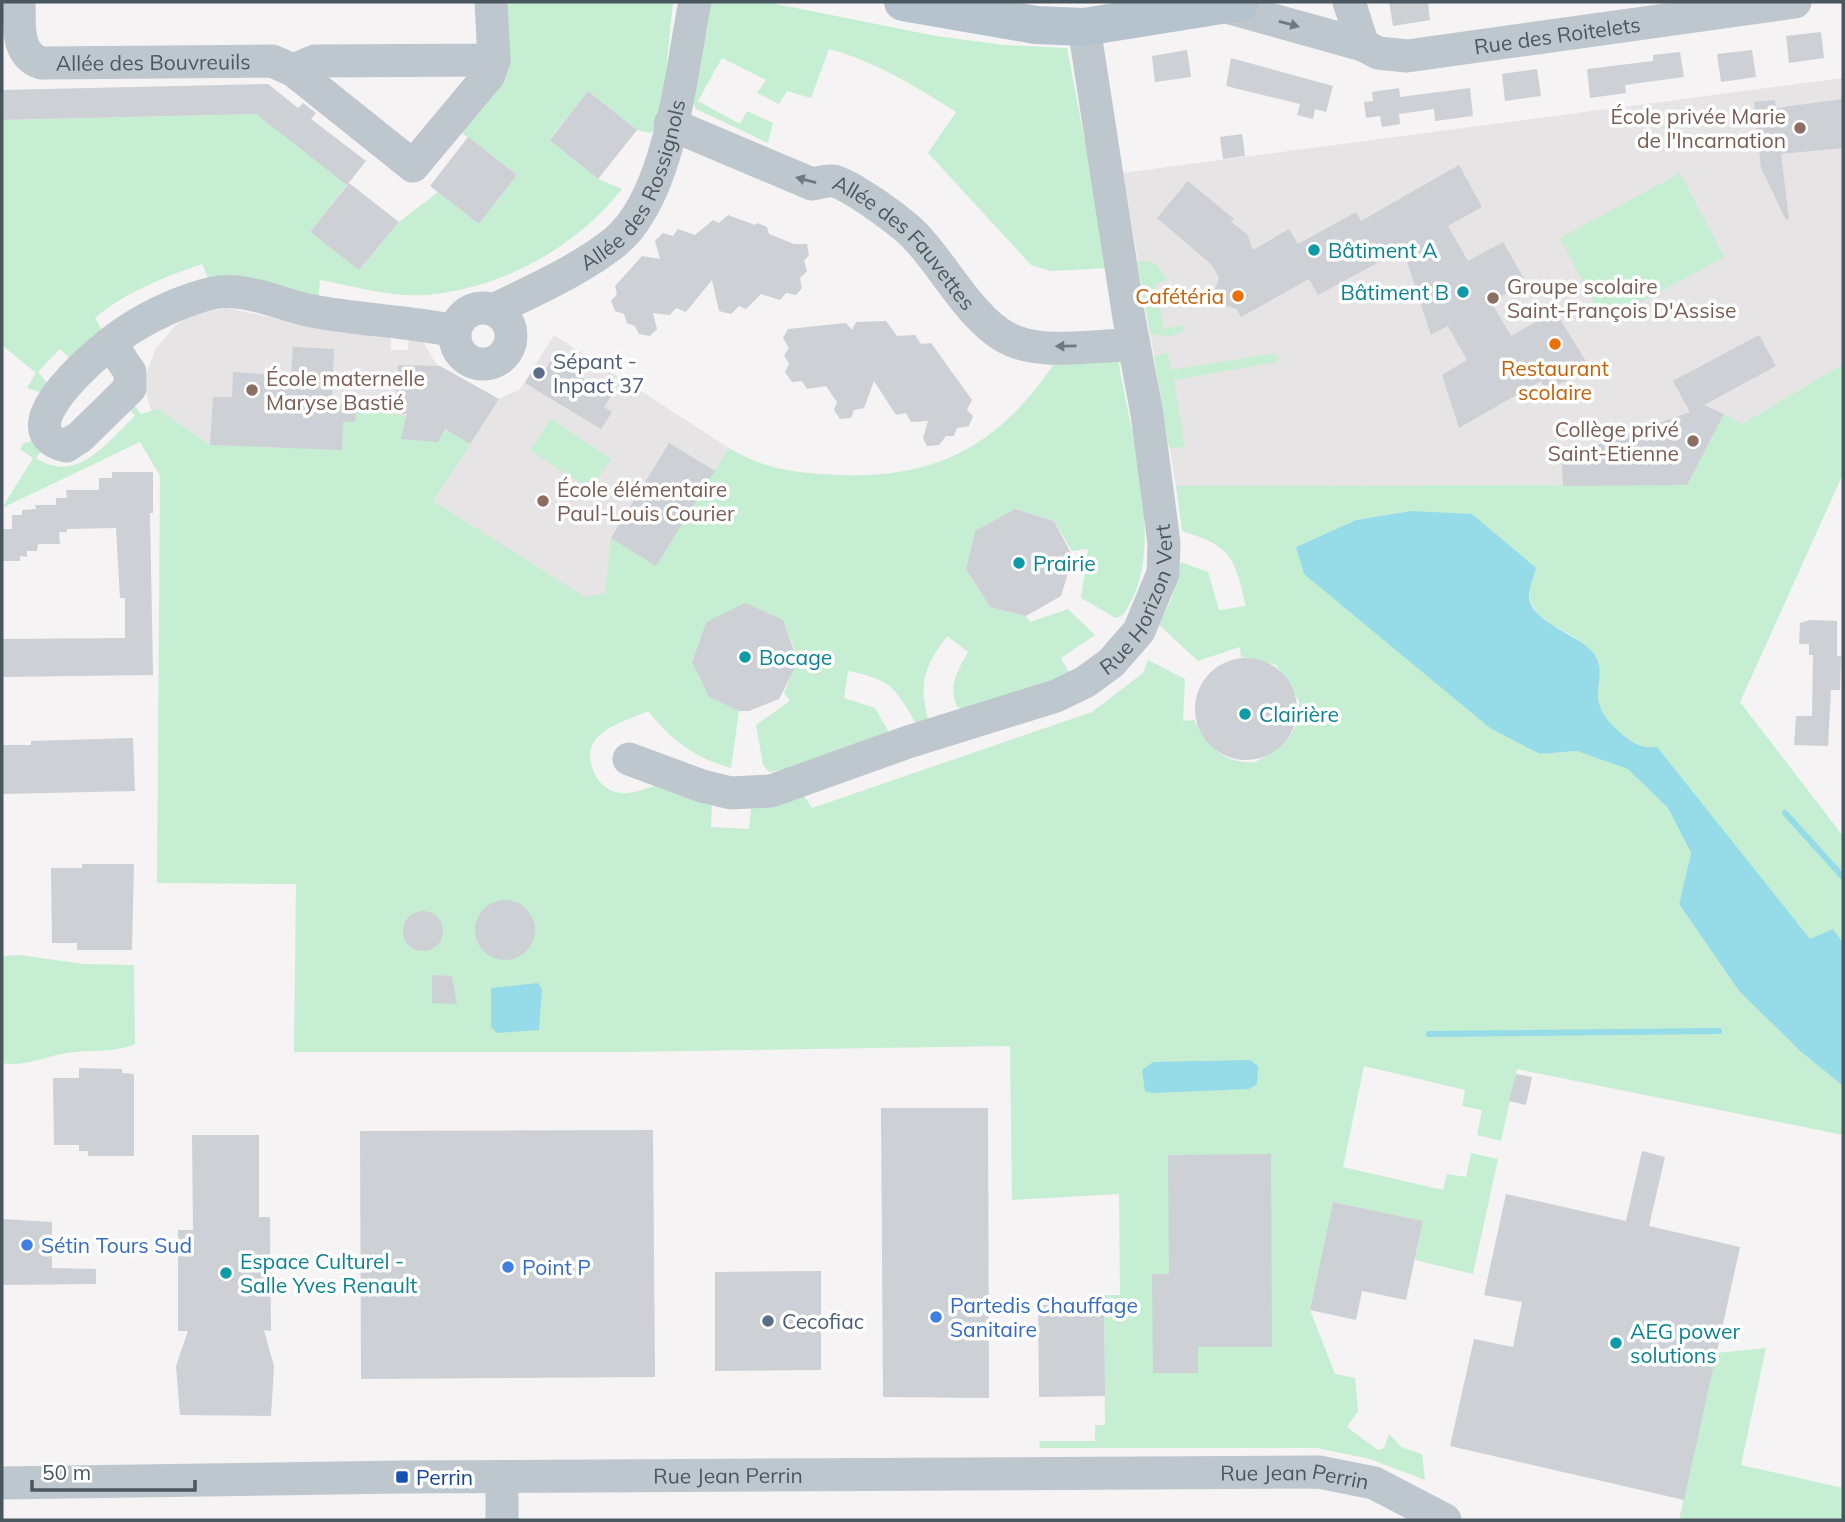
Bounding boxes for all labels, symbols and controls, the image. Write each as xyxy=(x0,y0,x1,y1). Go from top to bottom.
street label: Rue des Roitelets xyxy=(1472,11,1642,60)
one-way arrow xyxy=(1278,19,1300,30)
street label: Allée des Bouvreuils xyxy=(56,48,251,76)
street label: Allée des Rossignols xyxy=(575,97,690,276)
place label: École privée Marie de l'Incarnation xyxy=(1610,103,1786,153)
marker: École privée Marie de l'Incarnation xyxy=(1792,120,1808,136)
street label: Allée des Fauvettes xyxy=(829,169,981,315)
one-way arrow xyxy=(796,174,817,184)
place label: Bâtiment A xyxy=(1328,237,1438,263)
marker: Bâtiment A xyxy=(1306,242,1322,258)
place label: Groupe scolaire Saint-François D'Assise xyxy=(1507,273,1737,323)
place label: Bâtiment B xyxy=(1340,279,1449,305)
place label: Cafétéria xyxy=(1135,283,1224,309)
marker: Bâtiment B xyxy=(1455,284,1471,300)
marker: Cafétéria xyxy=(1230,288,1246,304)
marker: Groupe scolaire Saint-François D'Assise xyxy=(1485,290,1501,306)
marker: Restaurant scolaire xyxy=(1547,336,1563,352)
one-way arrow xyxy=(1055,341,1077,352)
place label: Sépant - Inpact 37 xyxy=(553,348,644,398)
place label: Restaurant scolaire xyxy=(1501,355,1609,405)
place label: École maternelle Maryse Bastié xyxy=(266,365,425,415)
marker: Sépant - Inpact 37 xyxy=(531,365,547,381)
marker: École maternelle Maryse Bastié xyxy=(244,382,260,398)
place label: Collège privé Saint-Etienne xyxy=(1548,416,1679,466)
marker: Collège privé Saint-Etienne xyxy=(1685,433,1701,449)
place label: École élémentaire Paul-Louis Courier xyxy=(557,476,735,526)
marker: École élémentaire Paul-Louis Courier xyxy=(535,493,551,509)
street label: Rue Horizon Vert xyxy=(1094,523,1177,680)
place label: Prairie xyxy=(1033,550,1096,576)
marker: Prairie xyxy=(1011,555,1027,571)
place label: Bocage xyxy=(759,644,832,670)
marker: Bocage xyxy=(737,649,753,665)
place label: Clairière xyxy=(1259,701,1339,727)
marker: Clairière xyxy=(1237,706,1253,722)
place label: Sétin Tours Sud xyxy=(41,1232,192,1258)
marker: Sétin Tours Sud xyxy=(19,1237,35,1253)
place label: Espace Culturel - Salle Yves Renault xyxy=(240,1248,417,1298)
place label: Point P xyxy=(522,1254,591,1280)
marker: Point P xyxy=(500,1259,516,1275)
marker: Espace Culturel - Salle Yves Renault xyxy=(218,1265,234,1281)
place label: Partedis Chauffage Sanitaire xyxy=(950,1292,1138,1342)
place label: Cecofiac xyxy=(782,1308,864,1334)
marker: Partedis Chauffage Sanitaire xyxy=(928,1309,944,1325)
marker: Cecofiac xyxy=(760,1313,776,1329)
place label: AEG power solutions xyxy=(1630,1318,1741,1368)
marker: AEG power solutions xyxy=(1608,1335,1624,1351)
scale bar xyxy=(32,1448,194,1492)
street label: Rue Jean Perrin xyxy=(1220,1458,1371,1495)
text: 50 m xyxy=(42,1459,91,1485)
street label: Rue Jean Perrin xyxy=(653,1462,803,1489)
place label: Perrin xyxy=(416,1464,473,1490)
marker: Perrin xyxy=(394,1469,410,1485)

